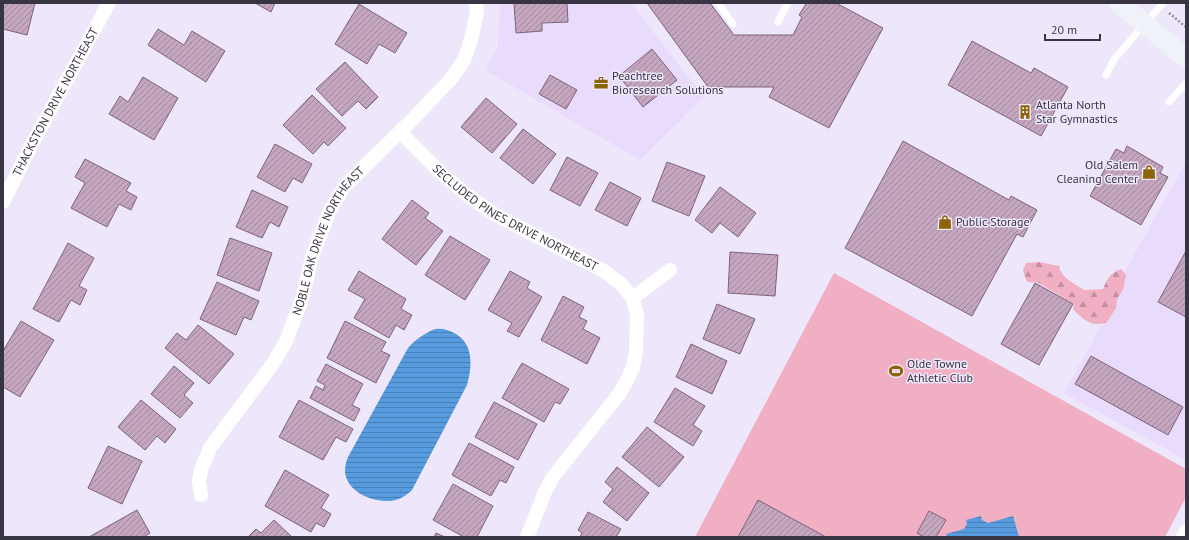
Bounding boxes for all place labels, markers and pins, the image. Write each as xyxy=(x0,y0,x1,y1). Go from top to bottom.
place label: Peachtree Bioresearch Solutions xyxy=(612,68,723,97)
office icon: Peachtree Bioresearch Solutions xyxy=(593,75,609,91)
place label: Atlanta North Star Gymnastics xyxy=(1036,97,1118,126)
building icon: Atlanta North Star Gymnastics xyxy=(1017,104,1033,120)
place label: Old Salem Cleaning Center xyxy=(1056,157,1138,186)
shop icon: Old Salem Cleaning Center xyxy=(1141,164,1157,180)
shop icon: Public Storage xyxy=(937,214,953,230)
place label: Public Storage xyxy=(956,214,1030,229)
place label: Olde Towne Athletic Club xyxy=(907,356,973,385)
sports icon: Olde Towne Athletic Club xyxy=(888,363,904,379)

